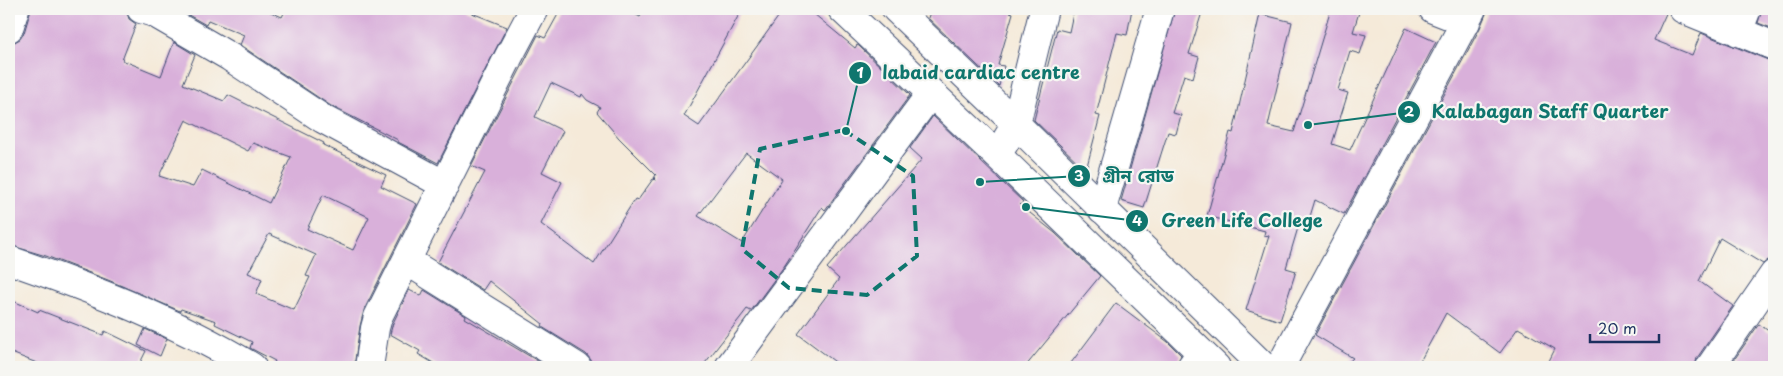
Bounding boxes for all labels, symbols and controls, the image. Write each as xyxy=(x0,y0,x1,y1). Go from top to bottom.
callout: labaid cardiac centre xyxy=(848,57,1089,90)
text: labaid cardiac centre xyxy=(882,58,1080,85)
text: 1 xyxy=(856,60,864,83)
callout: Kalabagan Staff Quarter xyxy=(1396,95,1679,128)
text: Kalabagan Staff Quarter xyxy=(1432,97,1669,124)
text: 2 xyxy=(1404,99,1415,122)
callout: গ্রীন রোড xyxy=(1067,160,1183,193)
text: গ্রীন রোড xyxy=(1102,161,1175,188)
text: 3 xyxy=(1074,163,1084,186)
callout: Green Life College xyxy=(1125,204,1335,237)
text: Green Life College xyxy=(1161,206,1323,233)
text: 4 xyxy=(1132,208,1142,231)
scale bar xyxy=(1590,311,1659,343)
text: 20 m xyxy=(1598,316,1637,339)

